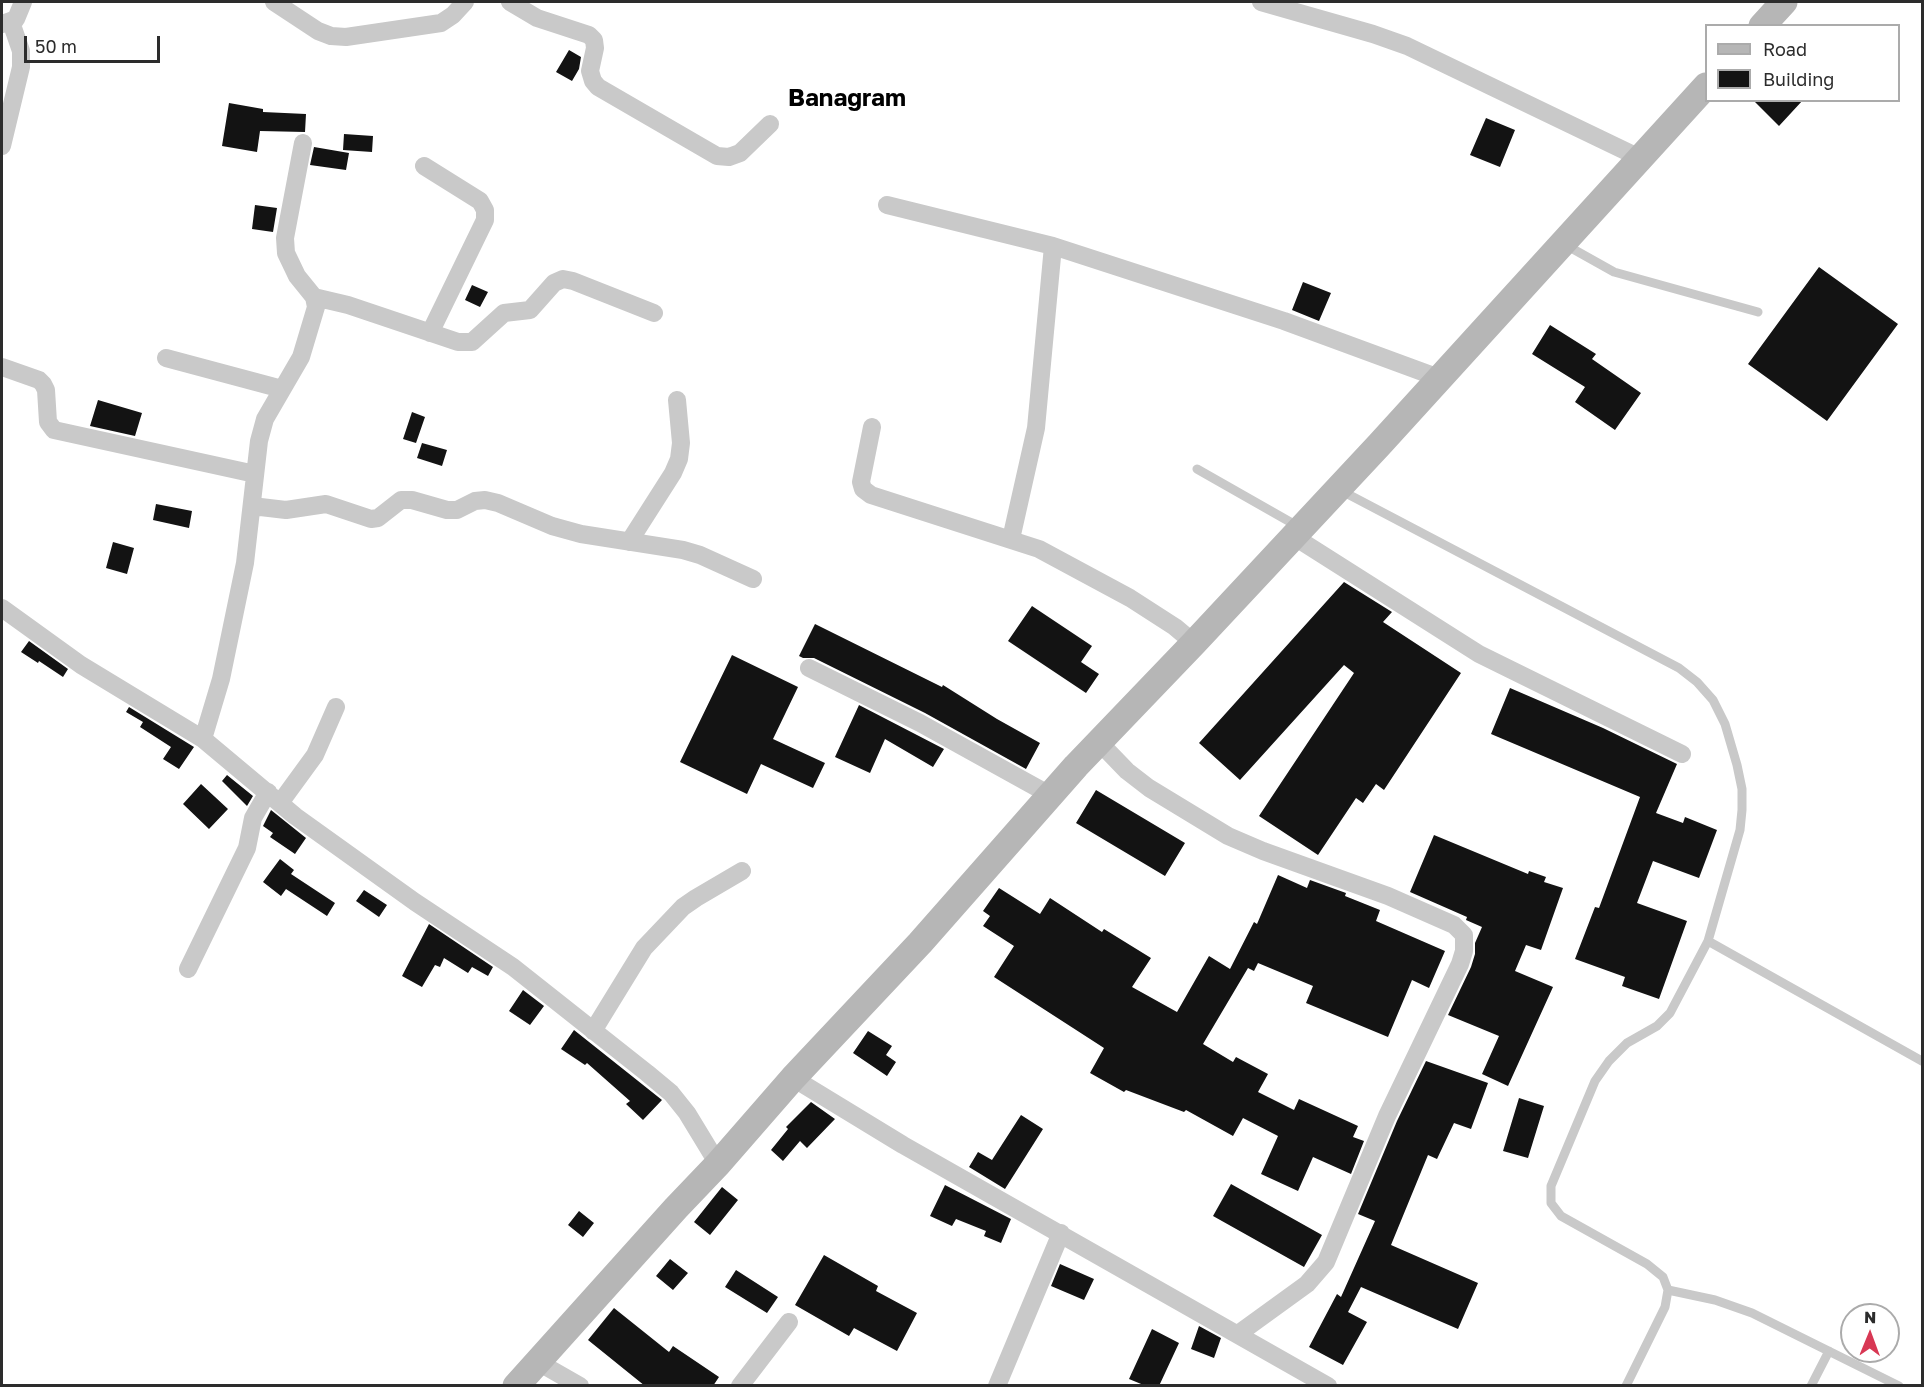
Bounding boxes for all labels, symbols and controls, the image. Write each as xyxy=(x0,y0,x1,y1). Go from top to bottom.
scale bar xyxy=(27,24,164,62)
legend xyxy=(1705,24,1900,102)
text: 50 m xyxy=(35,35,77,57)
text: Road xyxy=(1763,38,1807,60)
text: Building xyxy=(1763,68,1834,90)
district label: Banagram xyxy=(788,84,906,112)
north arrow xyxy=(1840,1303,1900,1363)
text: N xyxy=(1864,1307,1877,1327)

